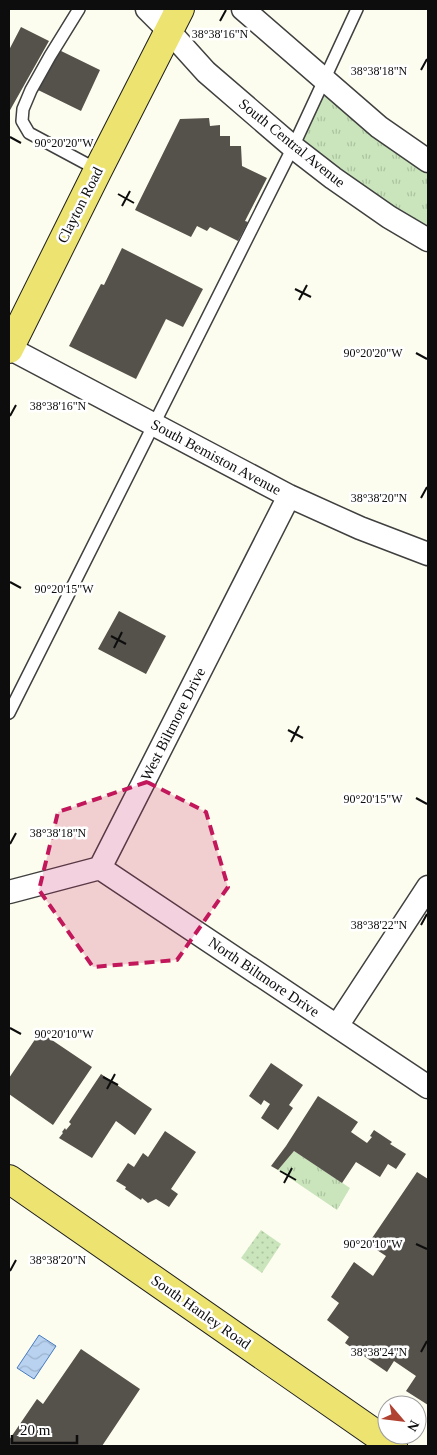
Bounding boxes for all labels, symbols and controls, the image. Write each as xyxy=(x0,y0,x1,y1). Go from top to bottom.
text: 38°38'16"N xyxy=(192,27,249,41)
text: 38°38'18"N xyxy=(351,64,408,78)
street label: South Central Avenue xyxy=(236,95,348,191)
text: 90°20'20"W xyxy=(34,136,94,150)
street label: Clayton Road xyxy=(54,164,106,246)
text: 90°20'20"W xyxy=(343,346,403,360)
text: 38°38'16"N xyxy=(30,399,87,413)
street label: South Bemiston Avenue xyxy=(148,416,284,498)
text: 38°38'20"N xyxy=(351,491,408,505)
text: 90°20'15"W xyxy=(34,582,94,596)
street label: West Biltmore Drive xyxy=(138,665,209,783)
text: 90°20'15"W xyxy=(343,792,403,806)
text: 38°38'18"N xyxy=(30,826,87,840)
text: 38°38'22"N xyxy=(351,918,408,932)
street label: North Biltmore Drive xyxy=(206,934,323,1020)
text: 90°20'10"W xyxy=(34,1027,94,1041)
text: 90°20'10"W xyxy=(343,1237,403,1251)
text: 38°38'20"N xyxy=(30,1253,87,1267)
street label: South Hanley Road xyxy=(148,1272,254,1353)
text: 38°38'24"N xyxy=(351,1345,408,1359)
north arrow xyxy=(377,1395,427,1445)
scale bar xyxy=(12,1412,78,1444)
text: N xyxy=(404,1418,422,1434)
text: 20 m xyxy=(20,1422,51,1438)

